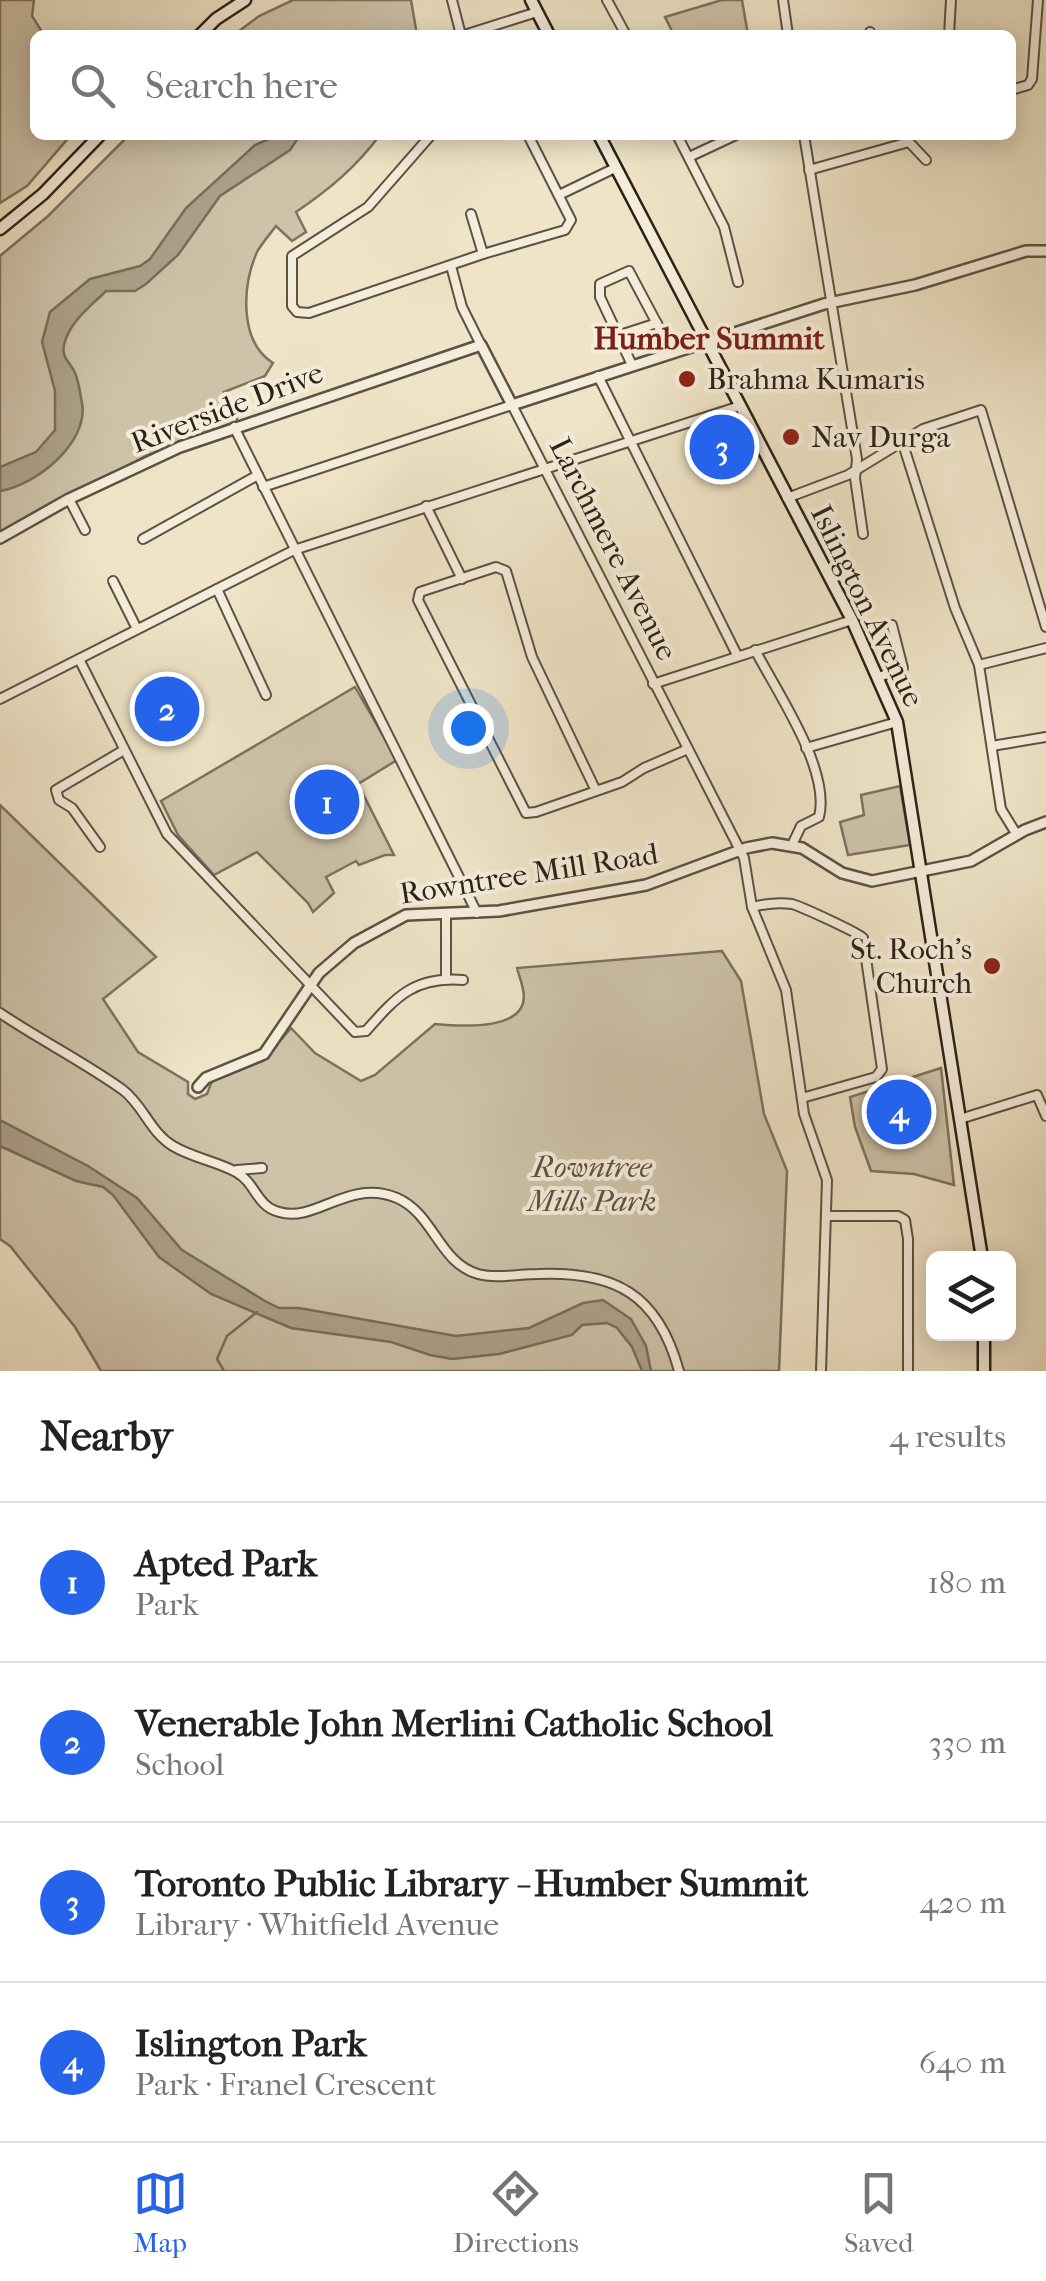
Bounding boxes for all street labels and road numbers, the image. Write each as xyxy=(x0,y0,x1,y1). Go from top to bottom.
street label: Riverside Drive xyxy=(126,355,328,461)
street label: Larchmere Avenue xyxy=(542,432,684,666)
street label: Islington Avenue xyxy=(803,499,931,713)
street label: Rowntree Mill Road xyxy=(397,836,661,912)

